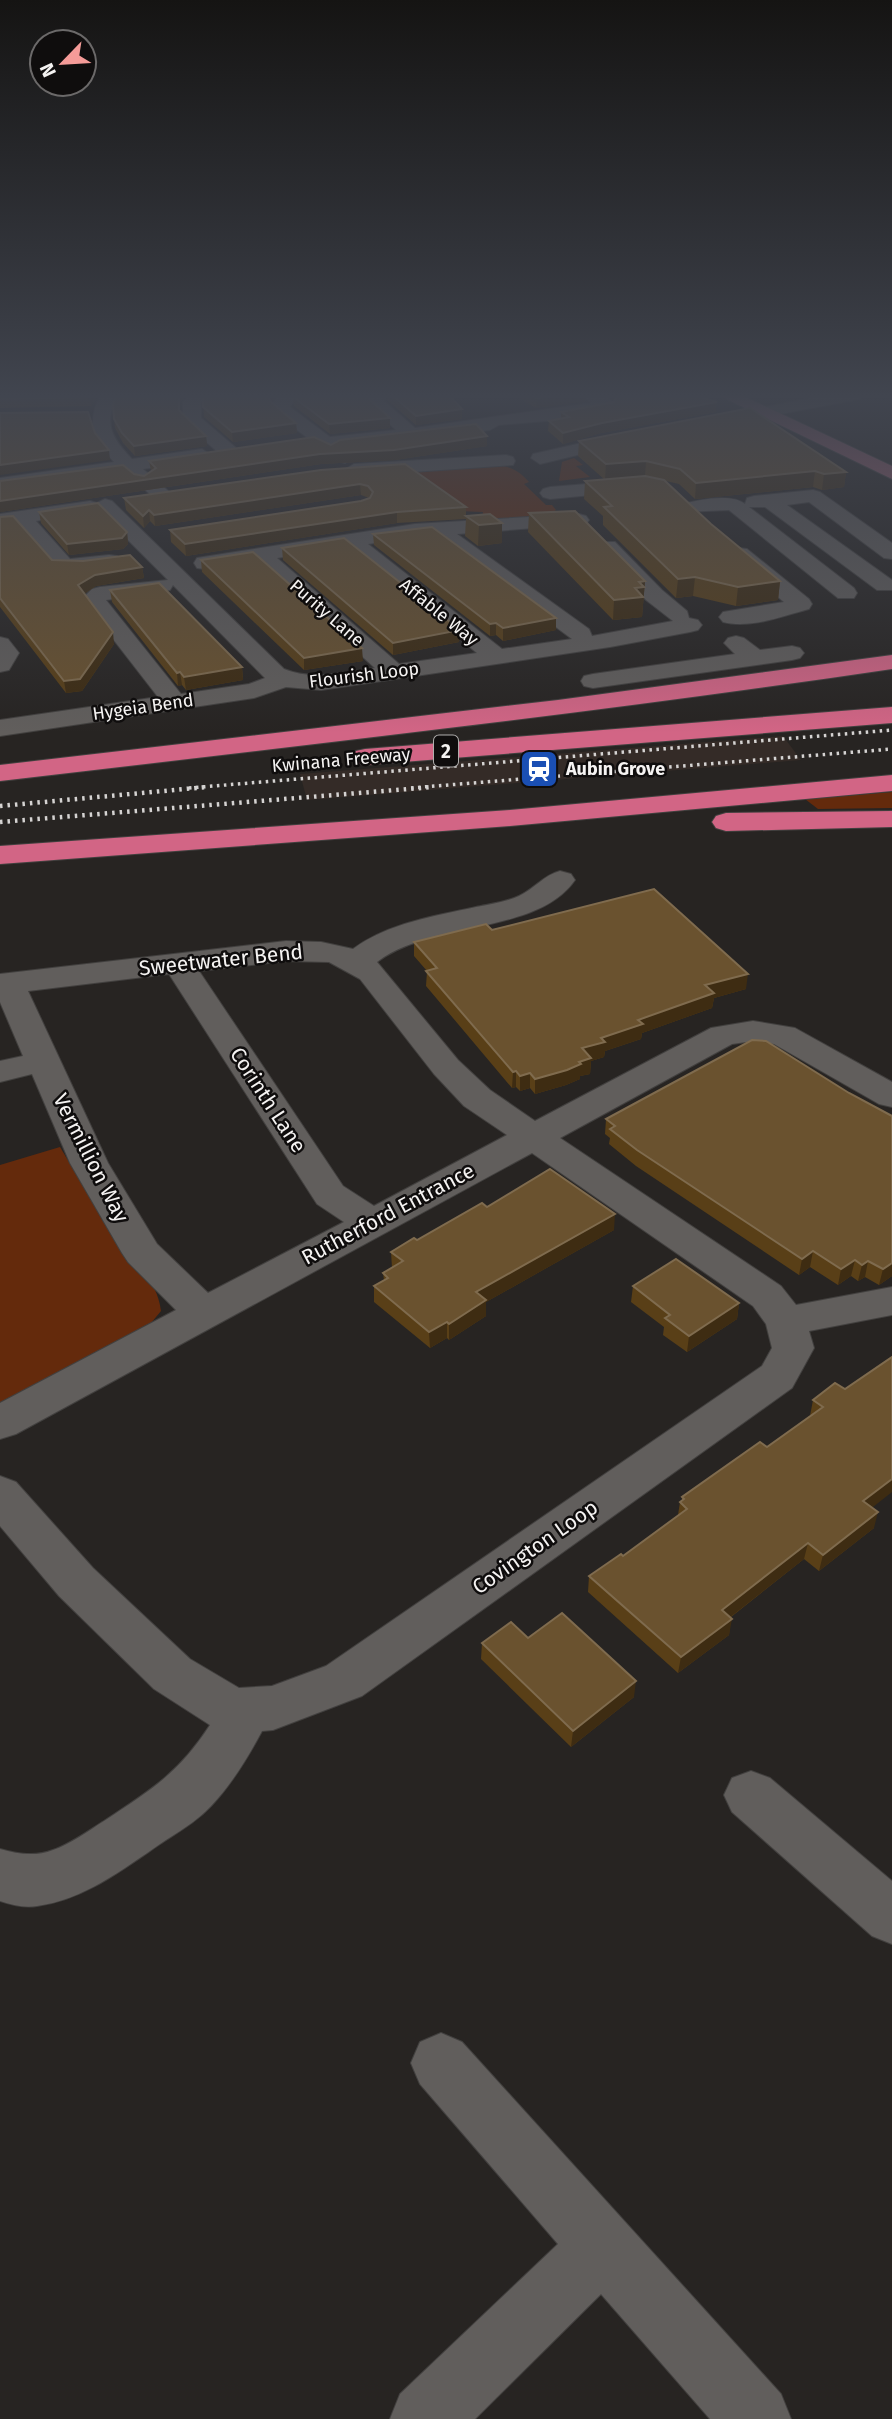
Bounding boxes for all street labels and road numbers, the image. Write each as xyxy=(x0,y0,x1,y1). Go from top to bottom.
street label: Affable Way xyxy=(395,574,483,651)
street label: Purity Lane xyxy=(285,575,369,651)
street label: Flourish Loop xyxy=(308,657,420,693)
street label: Hygeia Bend xyxy=(91,689,195,725)
road number: 2 xyxy=(434,736,458,766)
street label: Kwinana Freeway xyxy=(271,743,411,777)
street label: Sweetwater Bend xyxy=(138,938,304,982)
street label: Corinth Lane xyxy=(224,1042,312,1158)
street label: Vermillion Way xyxy=(47,1089,135,1227)
street label: Rutherford Entrance xyxy=(297,1157,479,1271)
street label: Covington Loop xyxy=(467,1494,603,1600)

